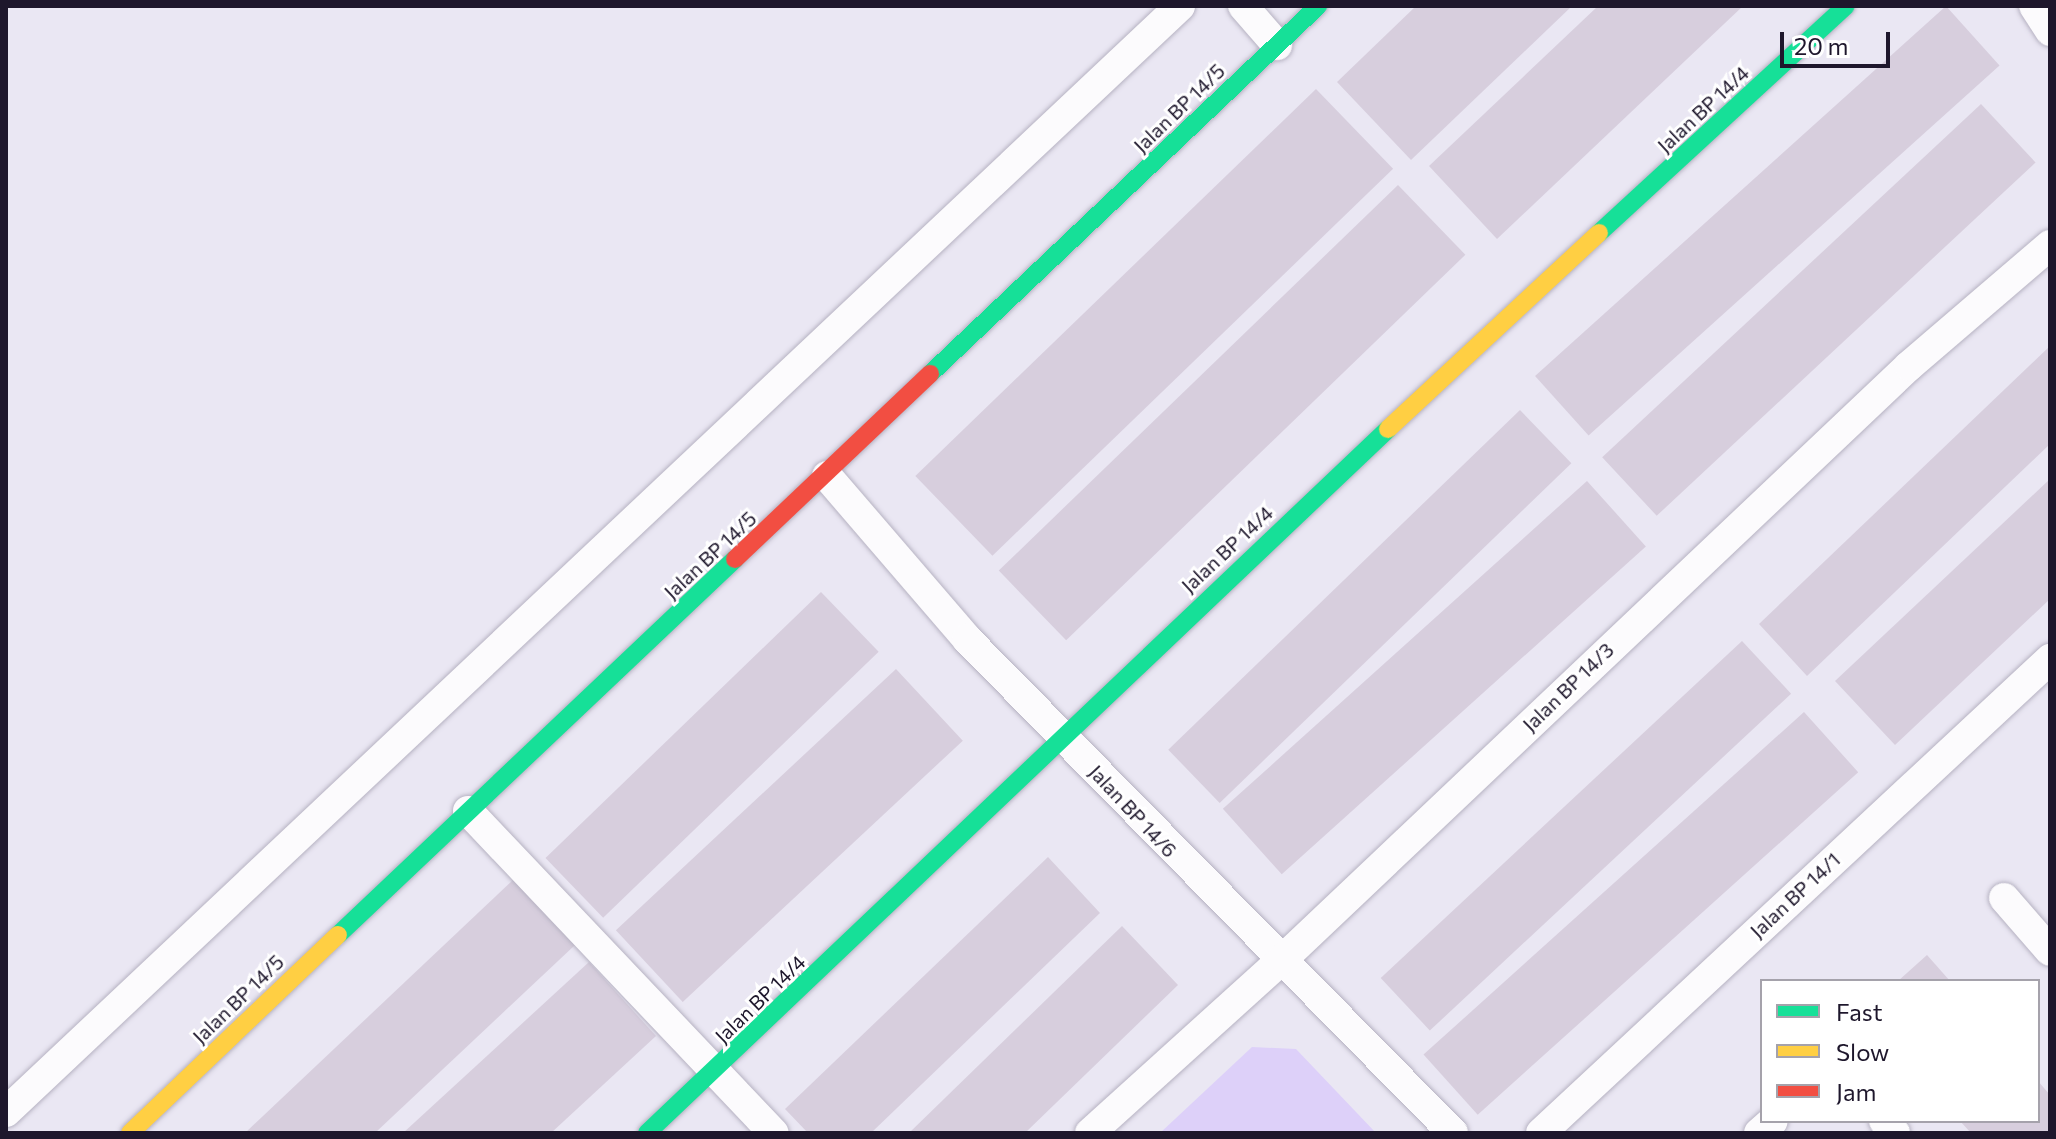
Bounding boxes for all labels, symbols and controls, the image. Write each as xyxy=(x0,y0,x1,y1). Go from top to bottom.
scale bar xyxy=(1784,16,1894,66)
text: 20 m xyxy=(1794,31,1848,60)
street label: Jalan BP 14/5 xyxy=(1128,59,1230,157)
street label: Jalan BP 14/4 xyxy=(1652,61,1754,157)
street label: Jalan BP 14/4 xyxy=(1176,501,1278,597)
street label: Jalan BP 14/5 xyxy=(659,506,761,604)
street label: Jalan BP 14/3 xyxy=(1517,638,1619,736)
street label: Jalan BP 14/6 xyxy=(1084,760,1182,862)
street label: Jalan BP 14/1 xyxy=(1745,847,1845,943)
street label: Jalan BP 14/5 xyxy=(187,950,289,1048)
street label: Jalan BP 14/4 xyxy=(710,950,810,1048)
legend xyxy=(1760,979,2040,1123)
text: Fast xyxy=(1836,997,1883,1026)
text: Slow xyxy=(1836,1037,1889,1066)
text: Jam xyxy=(1836,1077,1876,1106)

